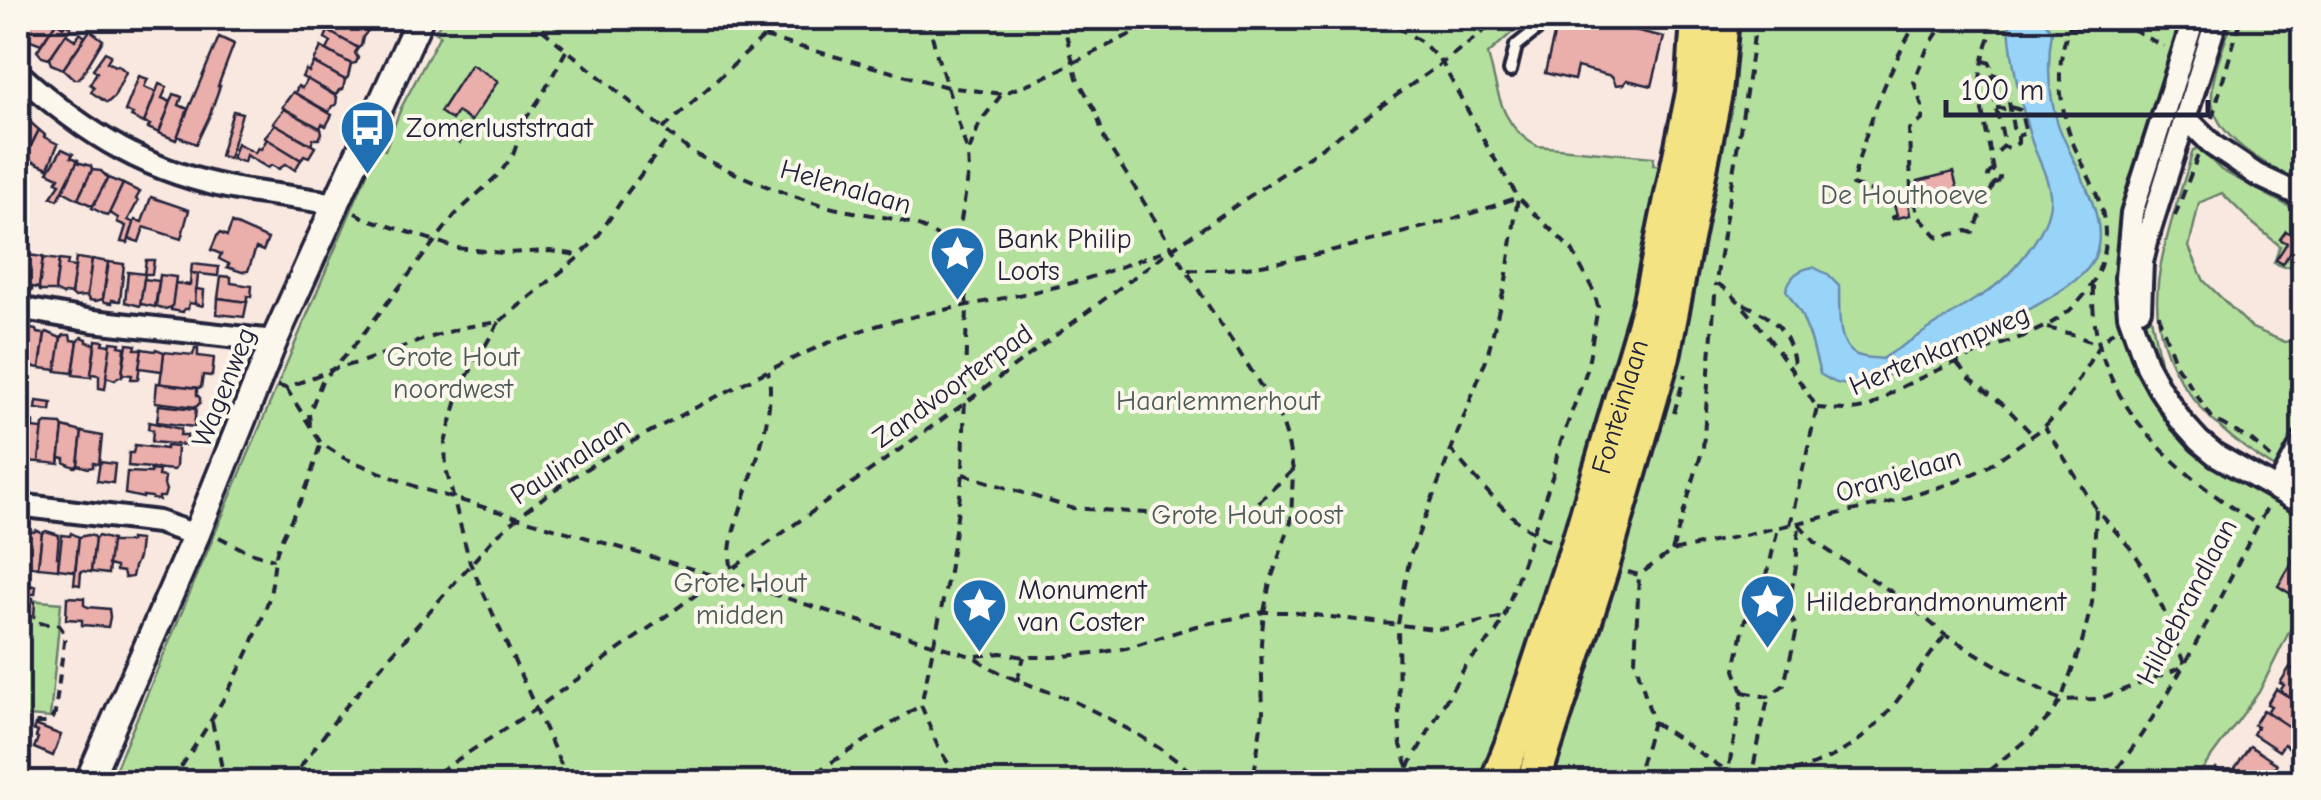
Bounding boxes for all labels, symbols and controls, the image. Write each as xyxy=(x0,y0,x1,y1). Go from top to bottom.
scale bar xyxy=(1946,55,2208,117)
text: 100 m xyxy=(1961,73,2044,108)
bus stop icon: Zomerluststraat xyxy=(337,97,397,176)
place label: Zomerluststraat xyxy=(406,112,594,144)
street label: Helenalaan xyxy=(776,153,915,221)
park label: De Houthoeve xyxy=(1820,179,1988,211)
place label: Bank Philip Loots xyxy=(997,223,1132,287)
place icon: Bank Philip Loots xyxy=(928,224,988,303)
street label: Hertenkampweg xyxy=(1845,298,2034,402)
street label: Zandvoorterpad xyxy=(867,317,1039,454)
street label: Wagenweg xyxy=(185,323,262,452)
street label: Fonteinlaan xyxy=(1585,336,1655,478)
park label: Grote Hout noordwest xyxy=(386,341,521,405)
park label: Haarlemmerhout xyxy=(1116,385,1321,417)
street label: Paulinalaan xyxy=(505,410,636,511)
street label: Oranjelaan xyxy=(1832,441,1965,509)
park label: Grote Hout oost xyxy=(1151,499,1344,531)
street label: Hildebrandlaan xyxy=(2130,513,2244,690)
park label: Grote Hout midden xyxy=(673,567,808,631)
place icon: Hildebrandmonument xyxy=(1737,571,1797,650)
place label: Monument van Coster xyxy=(1017,574,1148,638)
place icon: Monument van Coster xyxy=(949,575,1009,654)
place label: Hildebrandmonument xyxy=(1806,586,2067,618)

